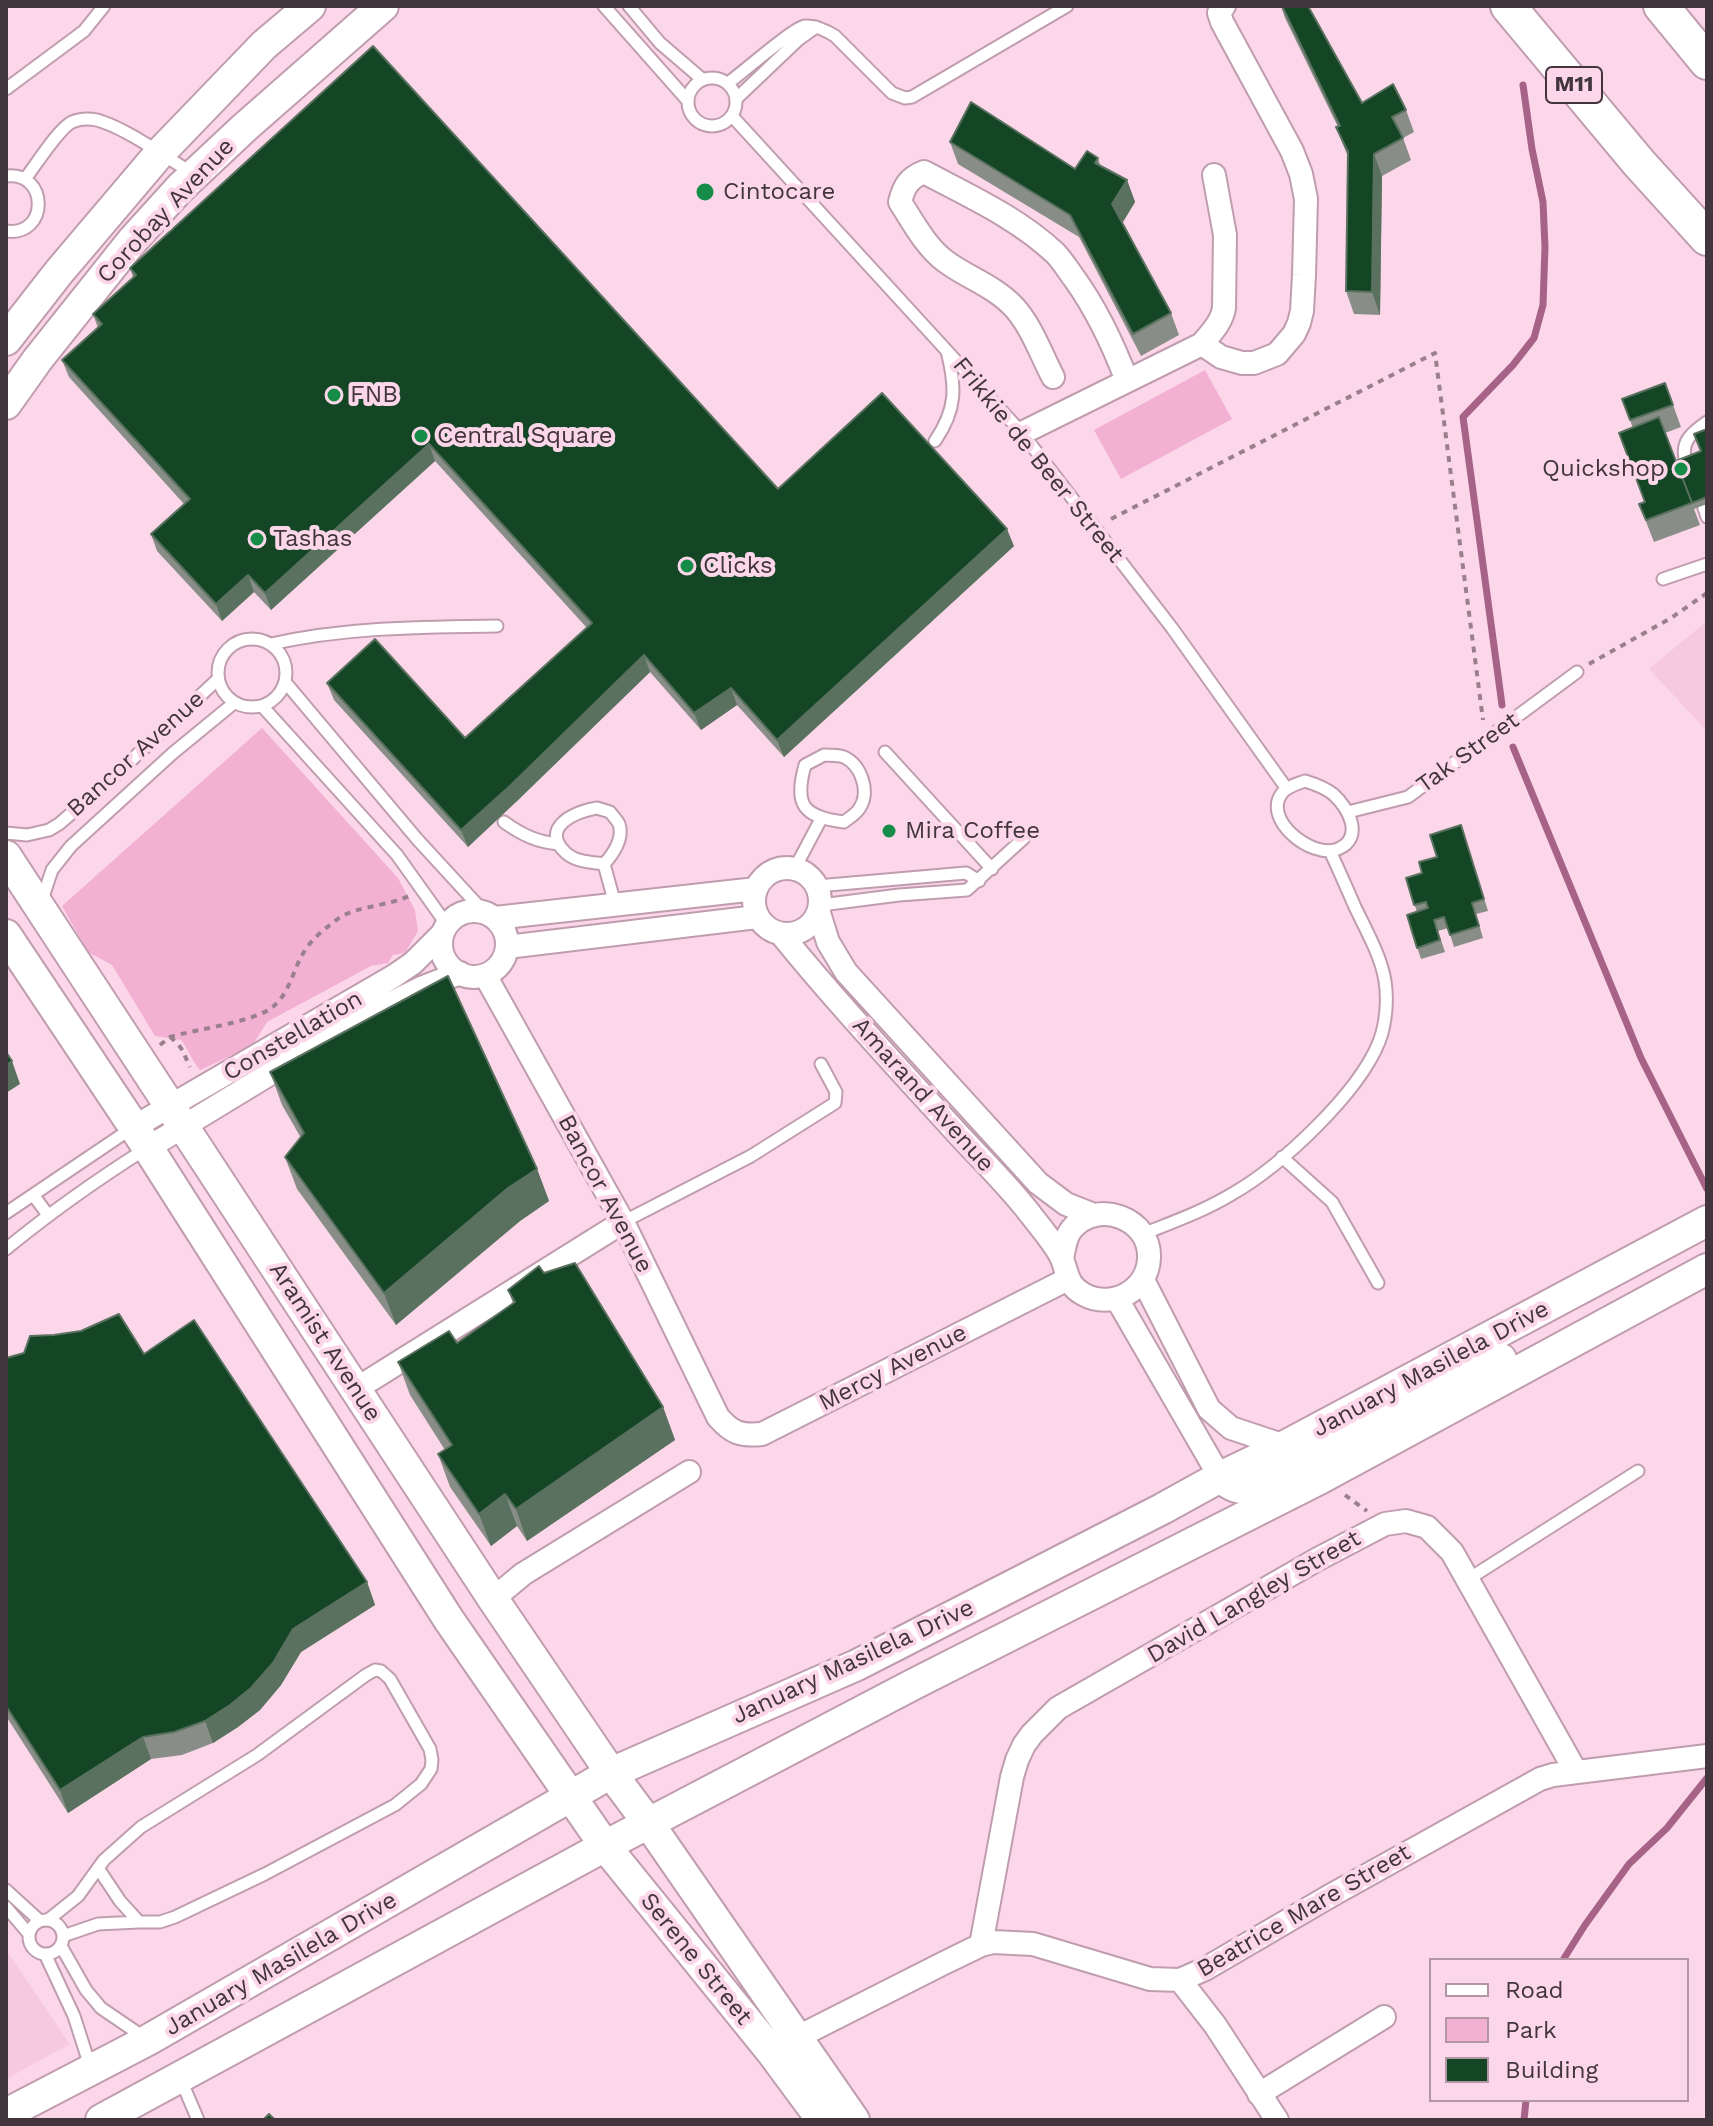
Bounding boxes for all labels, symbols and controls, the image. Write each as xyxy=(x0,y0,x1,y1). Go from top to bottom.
road number: M11 xyxy=(1546,67,1602,103)
street label: Corobay Avenue xyxy=(91,132,241,290)
place label: Cintocare xyxy=(723,178,835,206)
marker: Cintocare xyxy=(694,181,716,203)
street label: Frikkie de Beer Street xyxy=(946,351,1130,569)
place label: FNB xyxy=(350,381,398,409)
marker: FNB xyxy=(325,386,343,404)
place label: Central Square xyxy=(437,422,613,450)
marker: Central Square xyxy=(412,427,430,445)
place label: Quickshop xyxy=(1542,455,1665,483)
marker: Quickshop xyxy=(1672,460,1690,478)
place label: Tashas xyxy=(273,525,352,553)
marker: Tashas xyxy=(248,530,266,548)
place label: Clicks xyxy=(703,552,773,580)
marker: Clicks xyxy=(678,557,696,575)
street label: Bancor Avenue xyxy=(61,685,211,823)
street label: Tak Street xyxy=(1411,706,1525,800)
place label: Mira Coffee xyxy=(905,817,1040,845)
marker: Mira Coffee xyxy=(880,822,898,840)
street label: Constellation xyxy=(218,985,368,1087)
street label: Amarand Avenue xyxy=(846,1012,1000,1178)
street label: Bancor Avenue xyxy=(551,1110,659,1278)
street label: Aramist Avenue xyxy=(263,1257,387,1427)
street label: January Masilela Drive xyxy=(1308,1294,1554,1444)
street label: Mercy Avenue xyxy=(814,1318,972,1418)
street label: David Langley Street xyxy=(1142,1524,1366,1670)
street label: January Masilela Drive xyxy=(728,1593,978,1731)
street label: Beatrice Mare Street xyxy=(1192,1838,1416,1984)
street label: January Masilela Drive xyxy=(160,1886,402,2042)
street label: Serene Street xyxy=(634,1887,758,2031)
legend xyxy=(1429,1958,1689,2102)
text: Road xyxy=(1505,1976,1564,2004)
text: Park xyxy=(1505,2016,1557,2044)
text: Building xyxy=(1505,2056,1598,2084)

